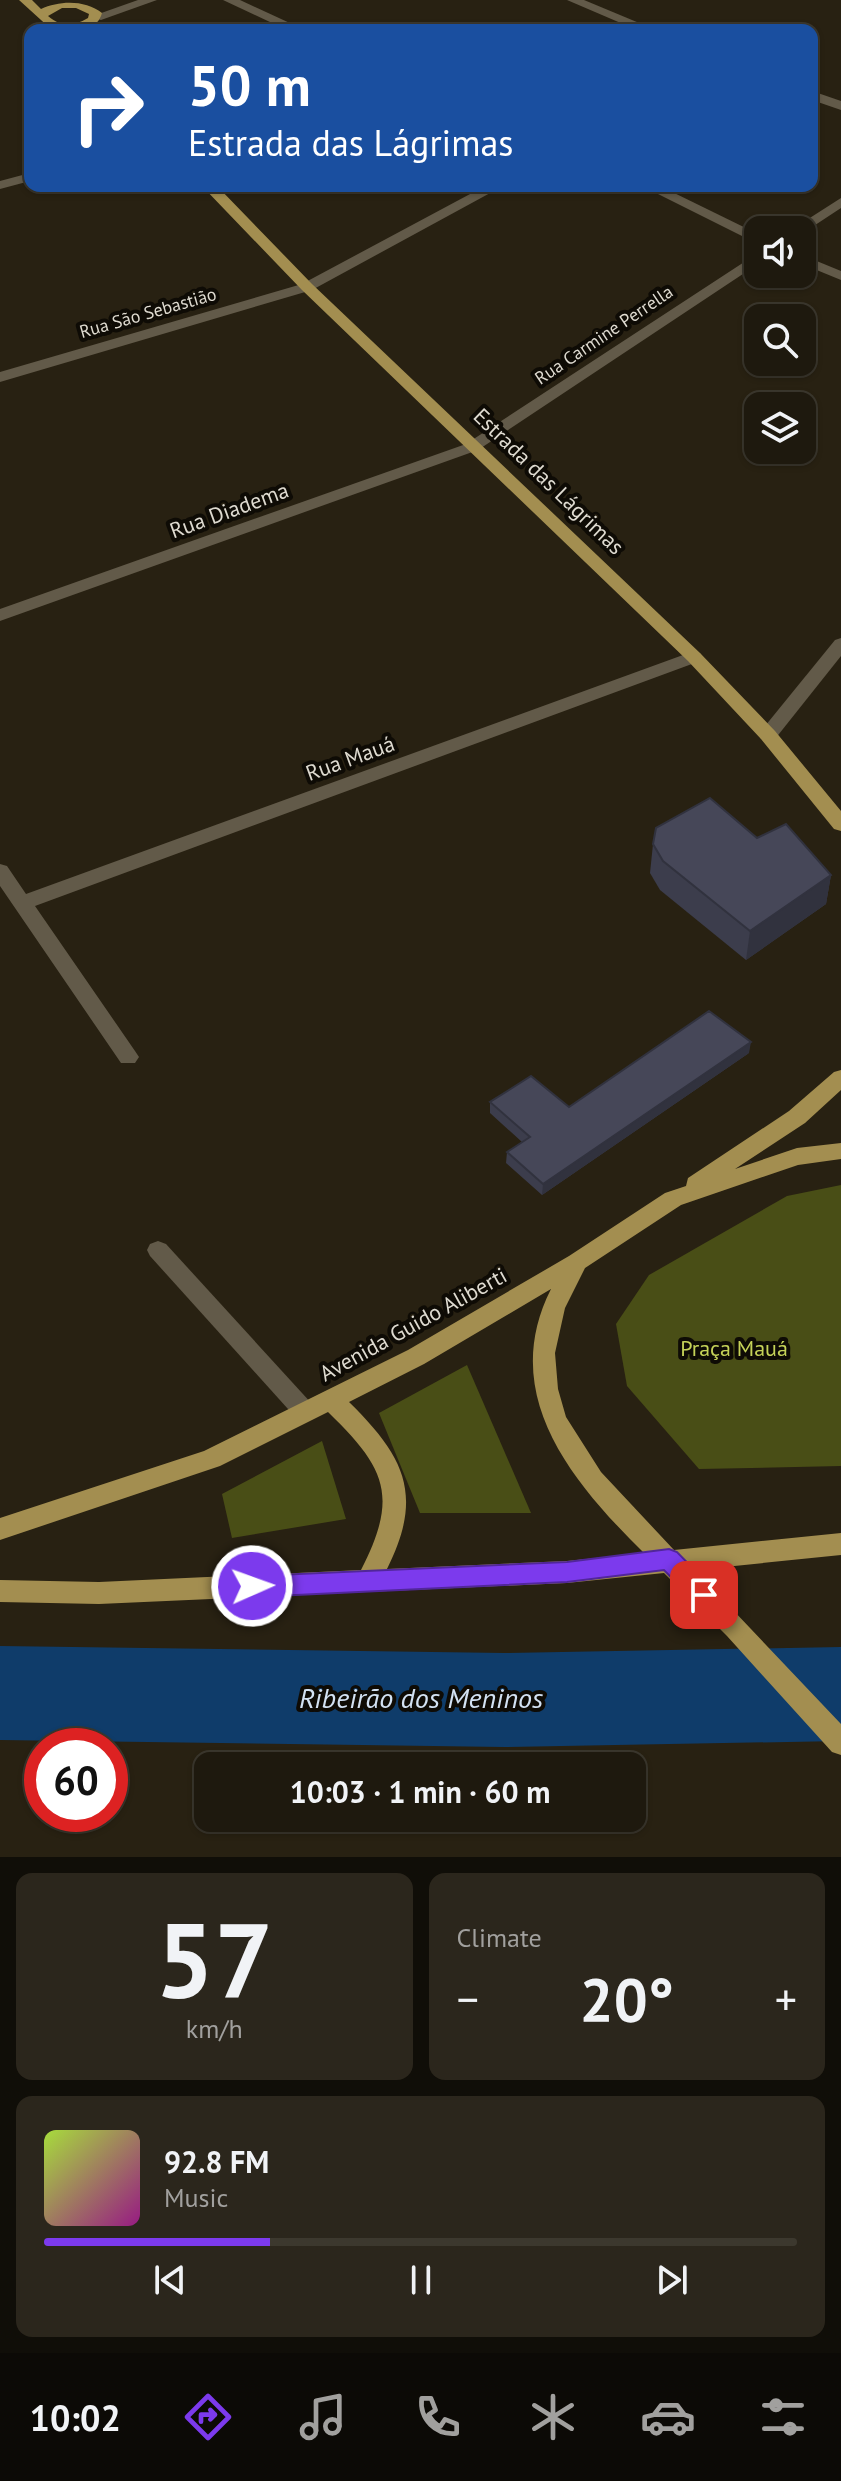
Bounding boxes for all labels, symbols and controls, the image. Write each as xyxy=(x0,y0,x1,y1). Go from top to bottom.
text: 50 m xyxy=(188,49,311,121)
icon: right xyxy=(56,56,160,160)
text: Estrada das Lágrimas xyxy=(188,119,514,166)
map controls xyxy=(744,216,816,464)
button: sound xyxy=(744,216,816,288)
street label: Rua Carmine Perrella xyxy=(530,280,677,389)
street label: Rua São Sebastião xyxy=(77,282,219,343)
button: search xyxy=(744,304,816,376)
button: layers xyxy=(744,392,816,464)
street label: Estrada das Lágrimas xyxy=(468,402,630,560)
street label: Rua Diadema xyxy=(166,476,292,544)
street label: Rua Mauá xyxy=(302,729,398,787)
street label: Avenida Guido Aliberti xyxy=(314,1261,512,1387)
park label: Praça Mauá xyxy=(680,1334,788,1362)
position arrow xyxy=(210,1544,294,1628)
pin xyxy=(670,1561,738,1629)
icon: arrive xyxy=(682,1573,726,1617)
water label: Ribeirão dos Meninos xyxy=(299,1679,543,1716)
speed limit sign: 60 xyxy=(24,1728,128,1832)
text: 10:03 · 1 min · 60 m xyxy=(290,1772,550,1811)
text: 57 xyxy=(155,1892,273,2027)
text: Climate xyxy=(457,1921,542,1954)
text: 20° xyxy=(580,1960,674,2038)
text: − xyxy=(457,1970,479,2027)
text: + xyxy=(775,1970,797,2027)
text: km/h xyxy=(186,2012,243,2045)
text: 92.8 FM xyxy=(164,2142,269,2181)
text: Music xyxy=(164,2181,228,2214)
icon: previous xyxy=(148,2258,192,2302)
icon: pause xyxy=(399,2258,443,2302)
icon: next xyxy=(650,2258,694,2302)
icon: directions xyxy=(180,2389,236,2445)
icon: music xyxy=(295,2389,351,2445)
icon: phone xyxy=(410,2389,466,2445)
icon: climate xyxy=(525,2389,581,2445)
icon: car xyxy=(640,2389,696,2445)
icon: filters xyxy=(755,2389,811,2445)
text: 10:02 xyxy=(30,2394,121,2441)

